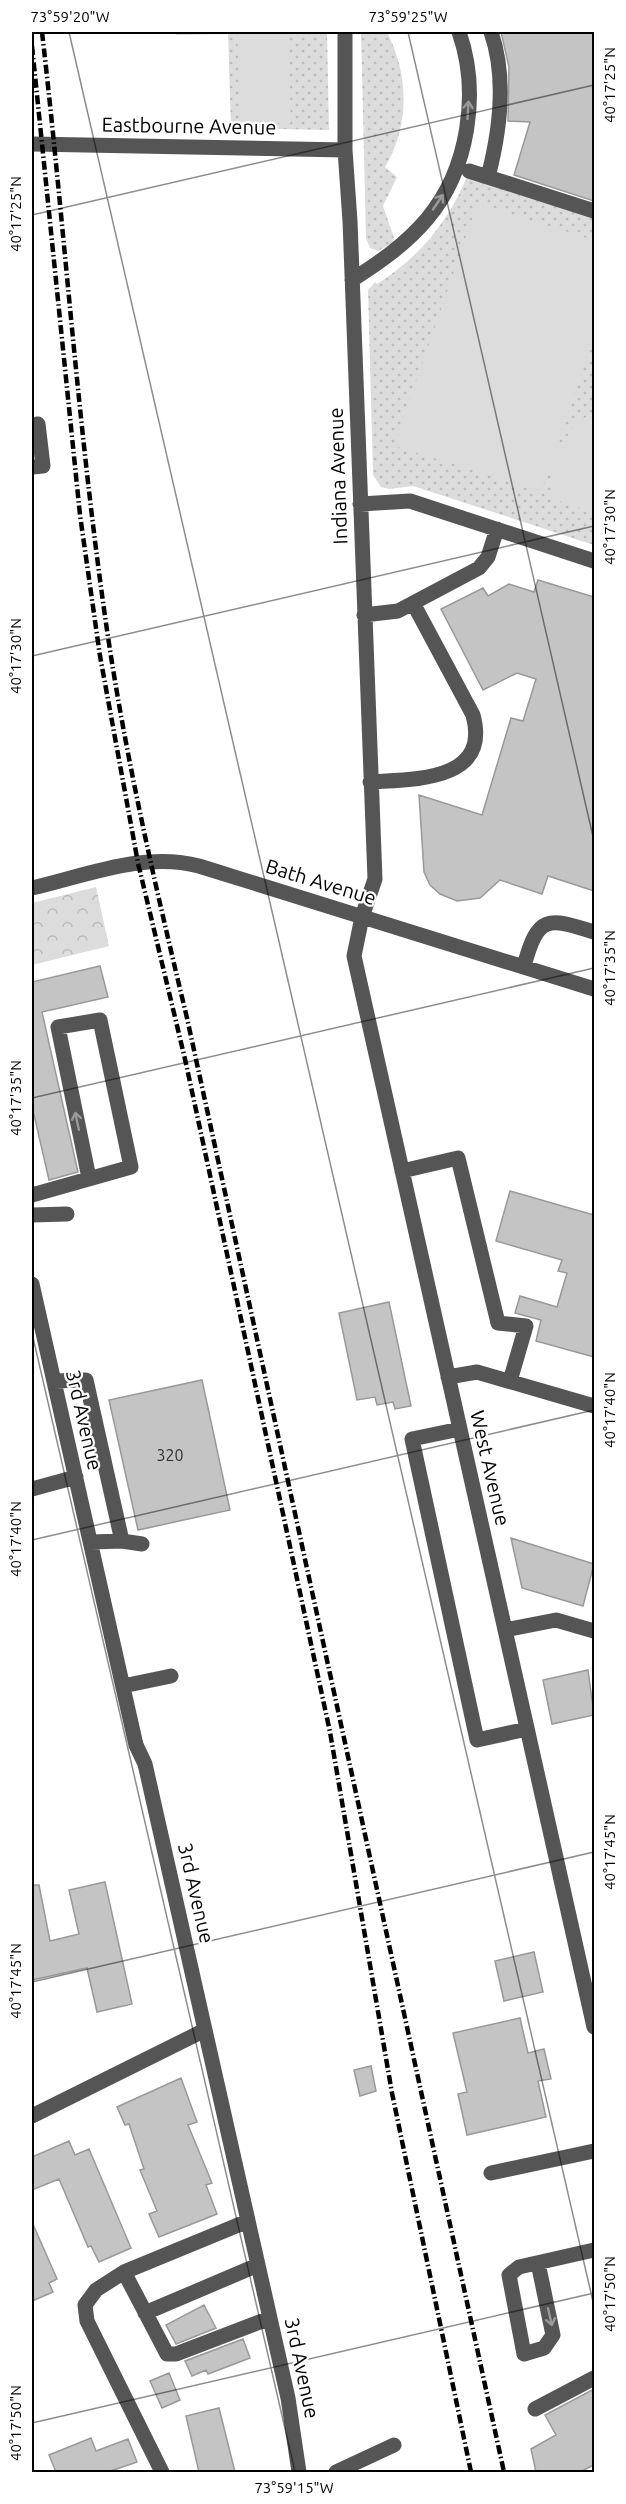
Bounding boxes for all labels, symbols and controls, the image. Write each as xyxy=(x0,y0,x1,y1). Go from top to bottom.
text: 73°59'20"W xyxy=(30,8,110,25)
text: 73°59'25"W xyxy=(368,8,448,25)
text: 40°17'25"N xyxy=(601,47,618,123)
one-way arrow xyxy=(463,101,474,121)
street label: Eastbourne Avenue xyxy=(101,112,277,139)
text: 40°17'25"N xyxy=(7,176,24,252)
one-way arrow xyxy=(432,194,445,211)
street label: Indiana Avenue xyxy=(324,407,351,545)
text: 40°17'30"N xyxy=(601,489,618,565)
text: 40°17'30"N xyxy=(7,618,24,694)
street label: Bath Avenue xyxy=(263,854,379,909)
text: 40°17'35"N xyxy=(601,930,618,1006)
text: 40°17'35"N xyxy=(7,1060,24,1136)
one-way arrow xyxy=(71,1112,83,1131)
street label: 3rd Avenue xyxy=(62,1367,107,1472)
text: 40°17'40"N xyxy=(601,1372,618,1448)
street label: West Avenue xyxy=(466,1408,515,1528)
house number: 320 xyxy=(156,1446,184,1464)
text: 40°17'40"N xyxy=(7,1501,24,1577)
text: 40°17'45"N xyxy=(601,1814,618,1890)
street label: 3rd Avenue xyxy=(174,1840,219,1945)
text: 40°17'45"N xyxy=(7,1943,24,2019)
text: 40°17'50"N xyxy=(601,2256,618,2332)
one-way arrow xyxy=(545,2307,556,2326)
street label: 3rd Avenue xyxy=(281,2315,324,2420)
text: 40°17'50"N xyxy=(7,2385,24,2461)
text: 73°59'15"W xyxy=(254,2479,334,2496)

